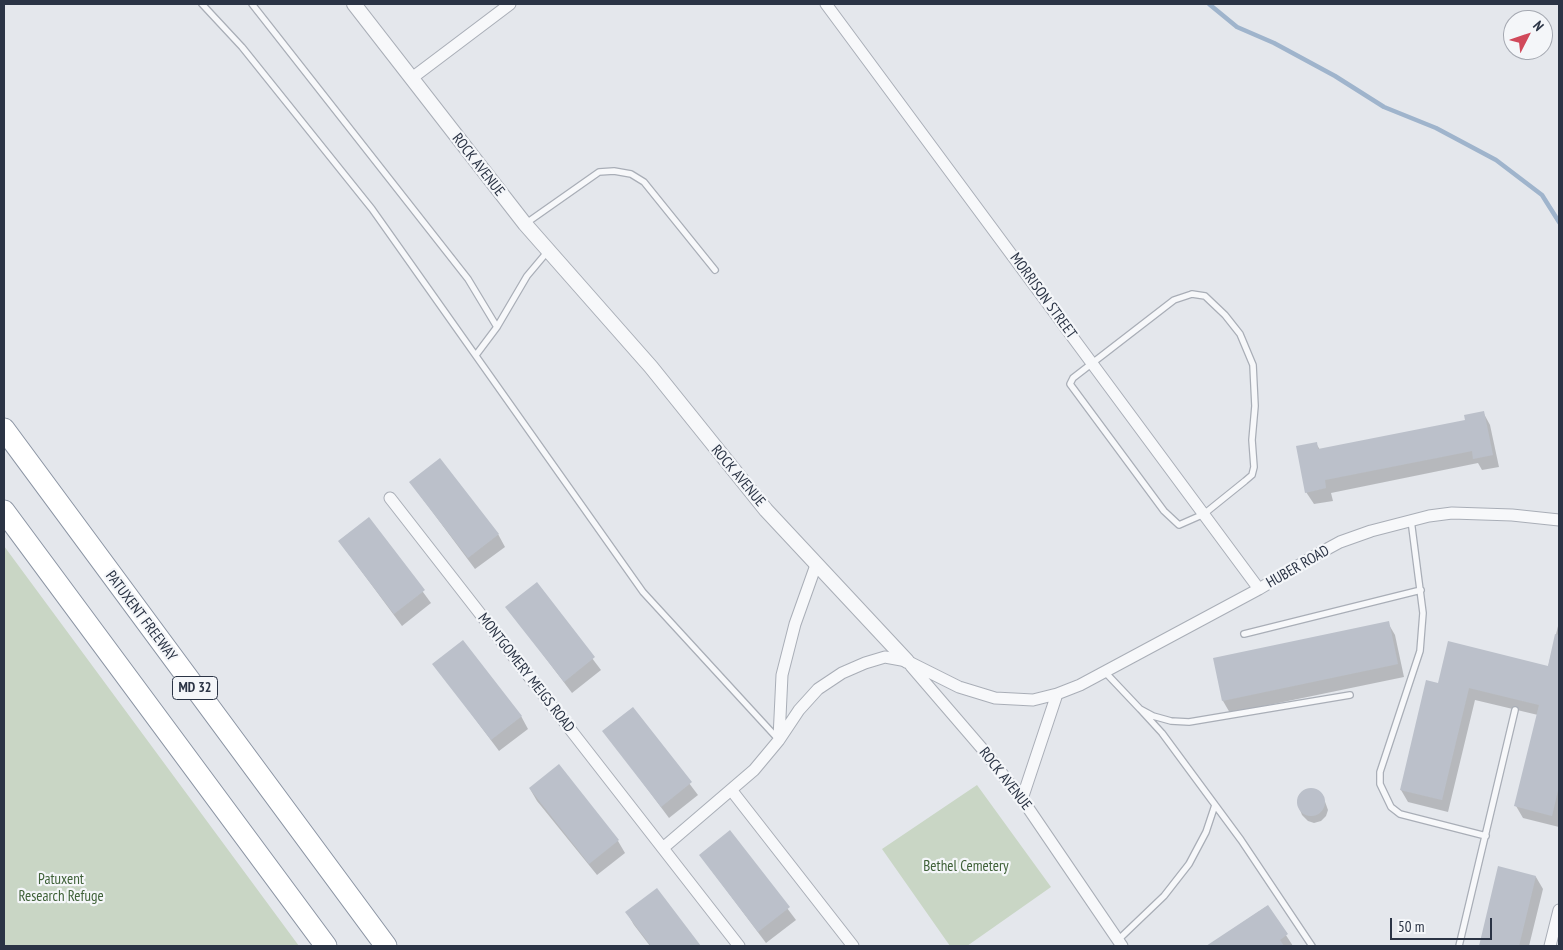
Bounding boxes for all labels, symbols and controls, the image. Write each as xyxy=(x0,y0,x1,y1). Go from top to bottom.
north arrow xyxy=(1503,10,1553,60)
text: N xyxy=(1529,17,1548,35)
street label: ROCK AVENUE xyxy=(448,130,508,200)
street label: MORRISON STREET xyxy=(1006,250,1080,342)
street label: ROCK AVENUE xyxy=(707,442,769,510)
street label: HUBER ROAD xyxy=(1263,542,1333,592)
street label: PATUXENT FREEWAY xyxy=(101,568,181,664)
street label: MONTGOMERY MEIGS ROAD xyxy=(474,610,578,736)
road number: MD 32 xyxy=(172,676,218,700)
street label: ROCK AVENUE xyxy=(975,744,1035,814)
park label: Bethel Cemetery xyxy=(923,858,1009,876)
park label: Patuxent Research Refuge xyxy=(18,871,104,906)
scale bar xyxy=(1393,908,1496,940)
text: 50 m xyxy=(1398,917,1424,936)

